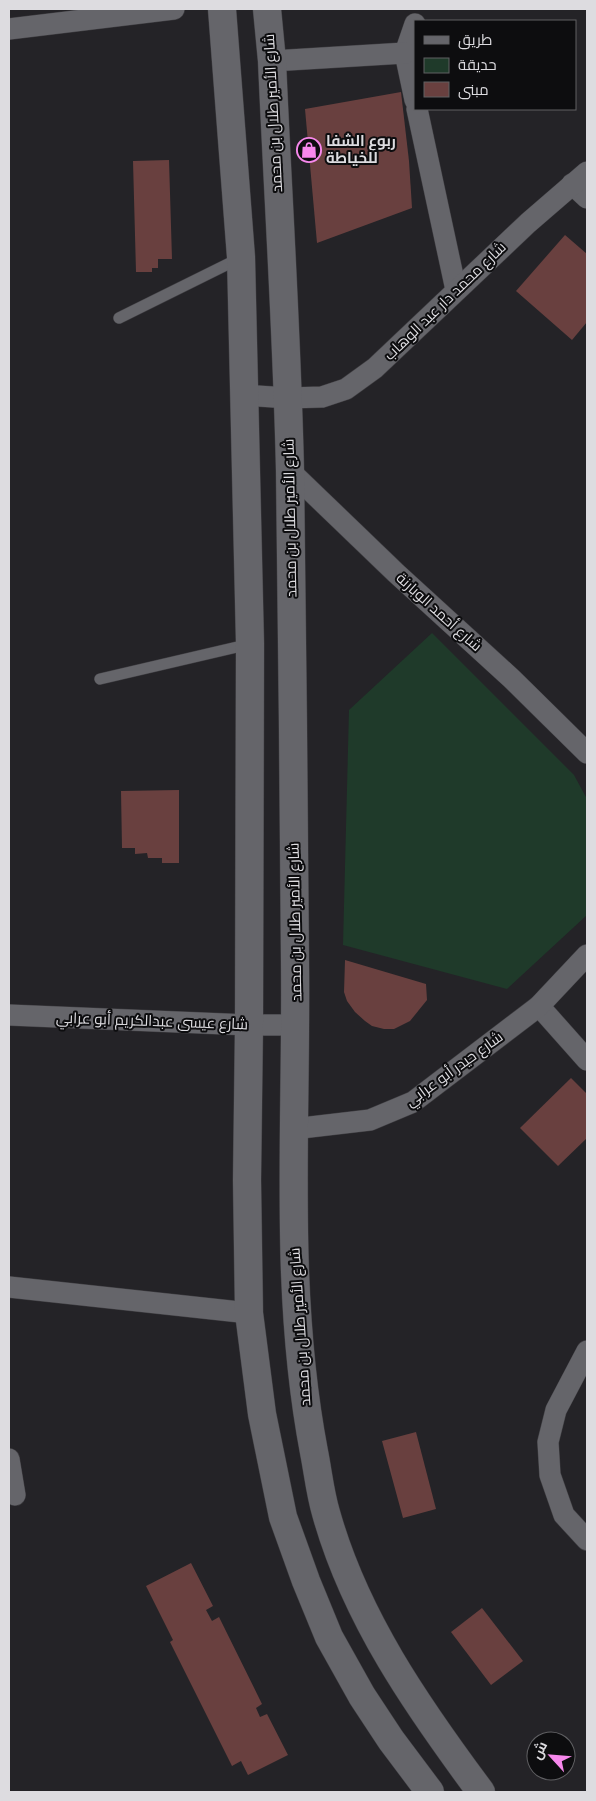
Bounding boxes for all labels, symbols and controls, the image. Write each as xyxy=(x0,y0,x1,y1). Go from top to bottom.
legend xyxy=(414,20,576,110)
text: طريق xyxy=(458,31,492,50)
street label: شارع الأمير طلال بن محمد xyxy=(260,33,288,193)
text: حديقة xyxy=(458,56,497,74)
text: مبنى xyxy=(458,81,489,100)
place label: ربوع الشفا للخياطة xyxy=(326,132,396,167)
shop icon: ربوع الشفا للخياطة xyxy=(296,137,322,163)
street label: شارع محمد دار عبد الوهاب xyxy=(380,238,511,365)
street label: شارع الأمير طلال بن محمد xyxy=(280,438,302,597)
street label: شارع أحمد الوبارنة xyxy=(391,568,486,657)
street label: شارع الأمير طلال بن محمد xyxy=(285,842,307,1001)
street label: شارع عيسى عبدالكريم أبو عرابي xyxy=(56,1008,248,1036)
street label: شارع حيدر أبو عرابي xyxy=(401,1027,508,1113)
street label: شارع الأمير طلال بن محمد xyxy=(285,1247,317,1407)
north arrow xyxy=(526,1731,576,1781)
text: ش xyxy=(528,1739,551,1762)

